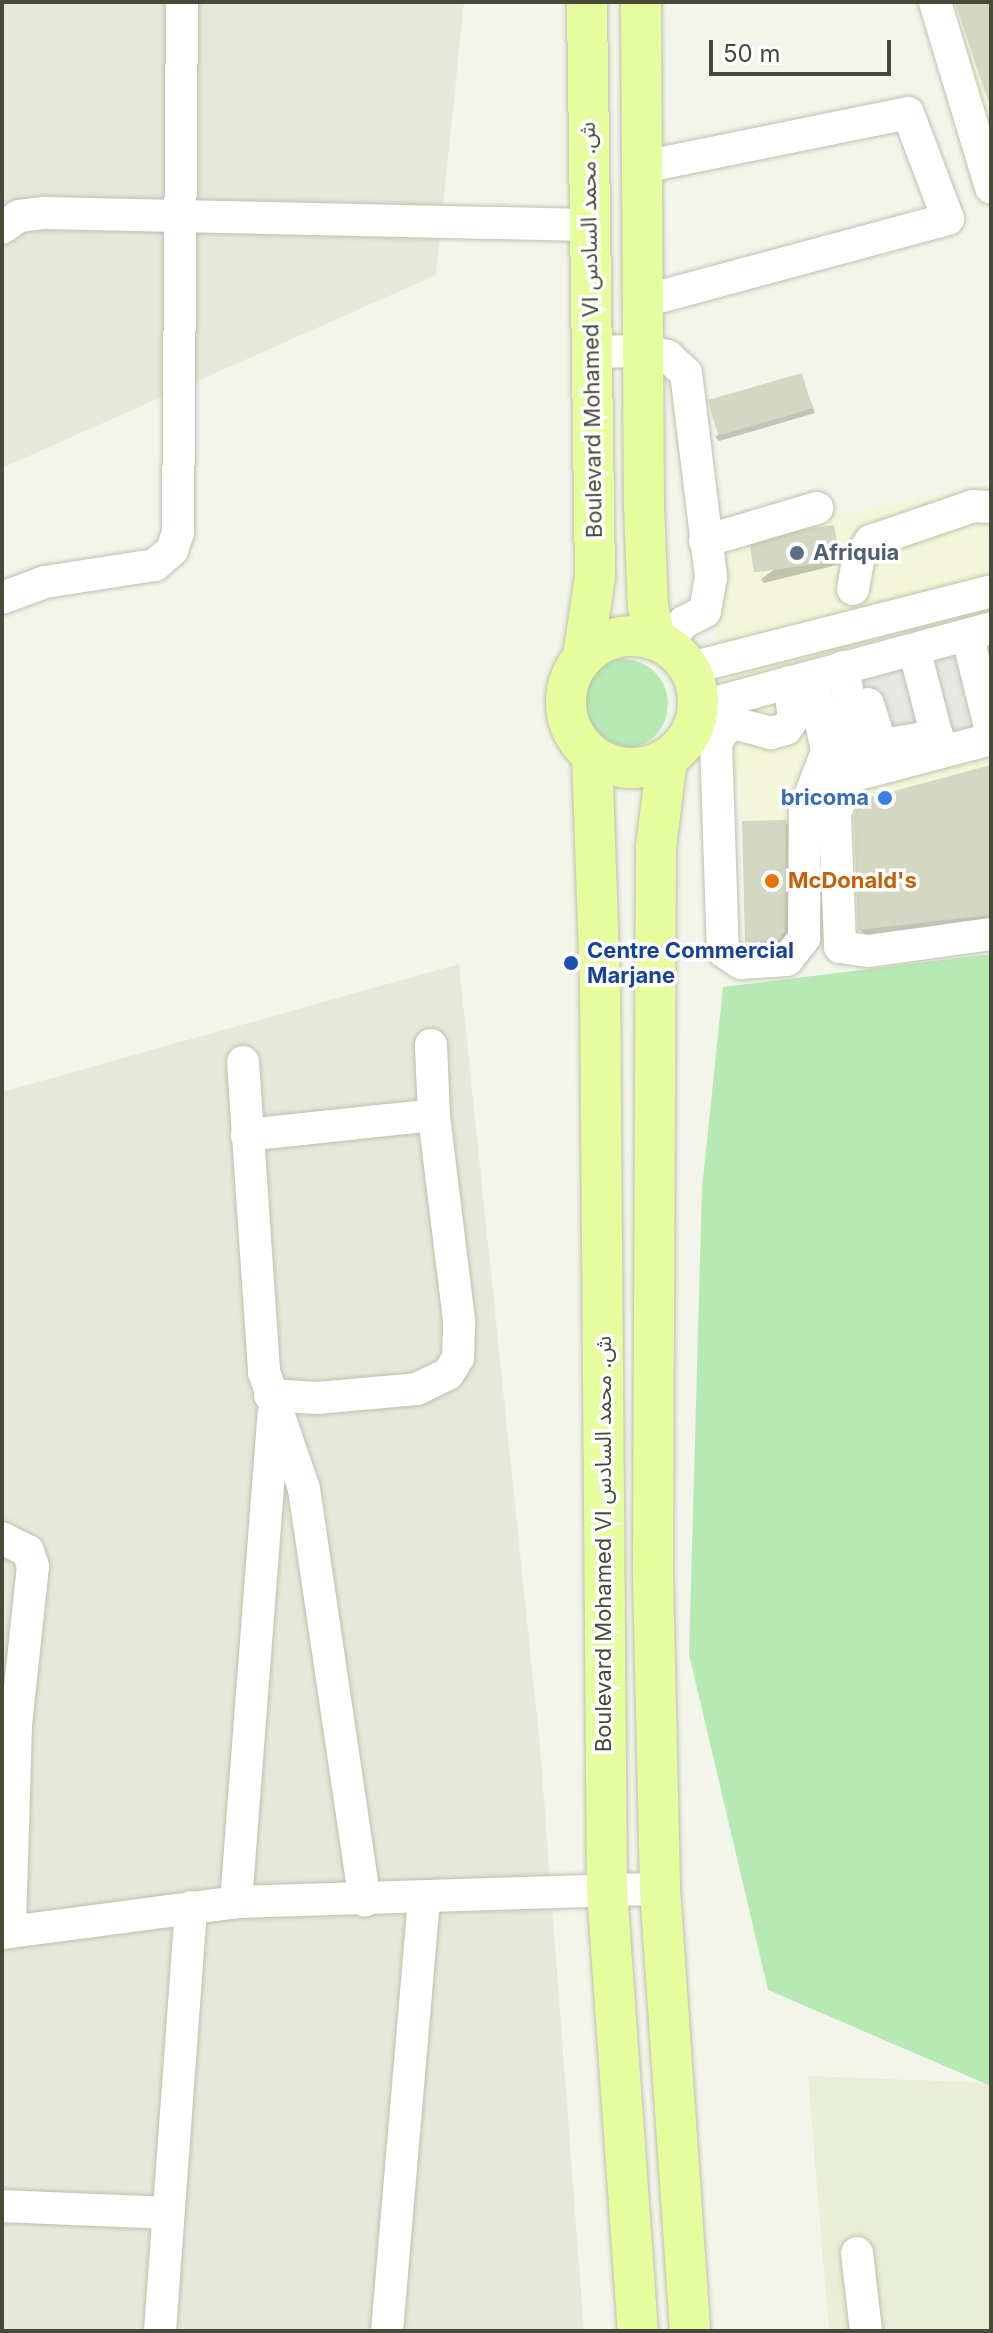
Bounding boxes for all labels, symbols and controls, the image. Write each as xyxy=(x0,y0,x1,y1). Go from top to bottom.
scale bar xyxy=(713,24,895,74)
text: 50 m xyxy=(723,39,781,68)
street label: Boulevard Mohamed VI ش. محمد السادس xyxy=(574,122,608,538)
place label: Afriquia xyxy=(813,540,899,566)
marker: Afriquia xyxy=(788,544,806,562)
place label: bricoma xyxy=(781,785,869,811)
marker: bricoma xyxy=(876,789,894,807)
place label: McDonald's xyxy=(788,868,917,894)
marker: McDonald's xyxy=(763,872,781,890)
place label: Centre Commercial Marjane xyxy=(587,937,794,988)
marker: Centre Commercial Marjane xyxy=(562,954,580,972)
street label: Boulevard Mohamed VI ش. محمد السادس xyxy=(591,1336,617,1752)

